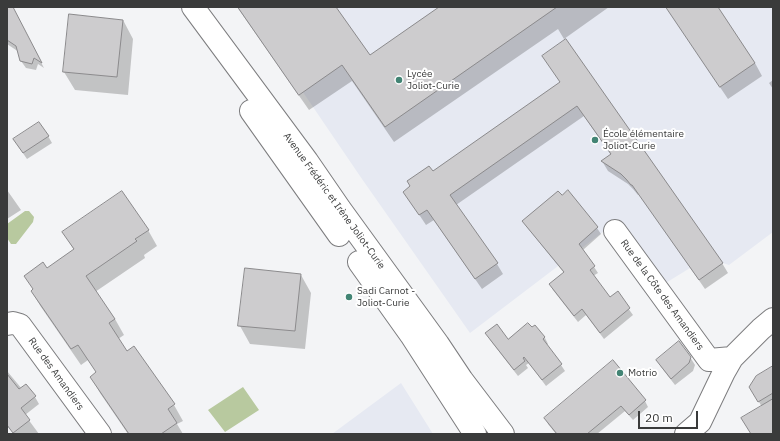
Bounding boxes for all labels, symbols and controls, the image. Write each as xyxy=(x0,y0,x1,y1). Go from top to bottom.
place label: Lycée Joliot-Curie xyxy=(407,68,460,92)
marker: Lycée Joliot-Curie xyxy=(394,75,404,85)
place label: École élémentaire Joliot-Curie xyxy=(603,128,684,152)
street label: Avenue Frédéric et Irène Joliot-Curie xyxy=(280,130,388,272)
marker: École élémentaire Joliot-Curie xyxy=(590,135,600,145)
street label: Rue de la Côte des Amandiers xyxy=(618,237,706,353)
place label: Sadi Carnot - Joliot-Curie xyxy=(357,285,415,308)
marker: Sadi Carnot - Joliot-Curie xyxy=(344,292,354,302)
street label: Rue des Amandiers xyxy=(26,335,86,413)
place label: Motrio xyxy=(628,367,657,379)
marker: Motrio xyxy=(615,368,625,378)
scale bar xyxy=(640,403,700,429)
text: 20 m xyxy=(645,410,673,425)

